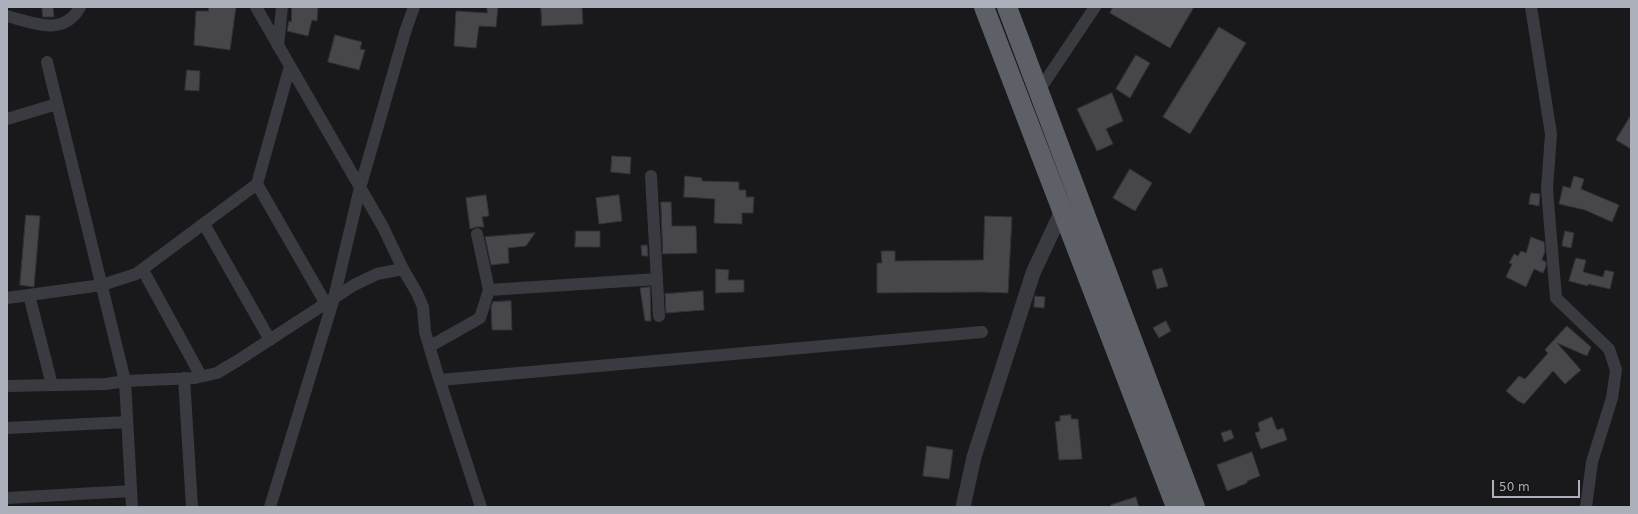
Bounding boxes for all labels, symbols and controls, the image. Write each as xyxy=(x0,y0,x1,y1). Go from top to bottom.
scale bar xyxy=(1494,472,1582,498)
text: 50 m xyxy=(1499,480,1530,494)

